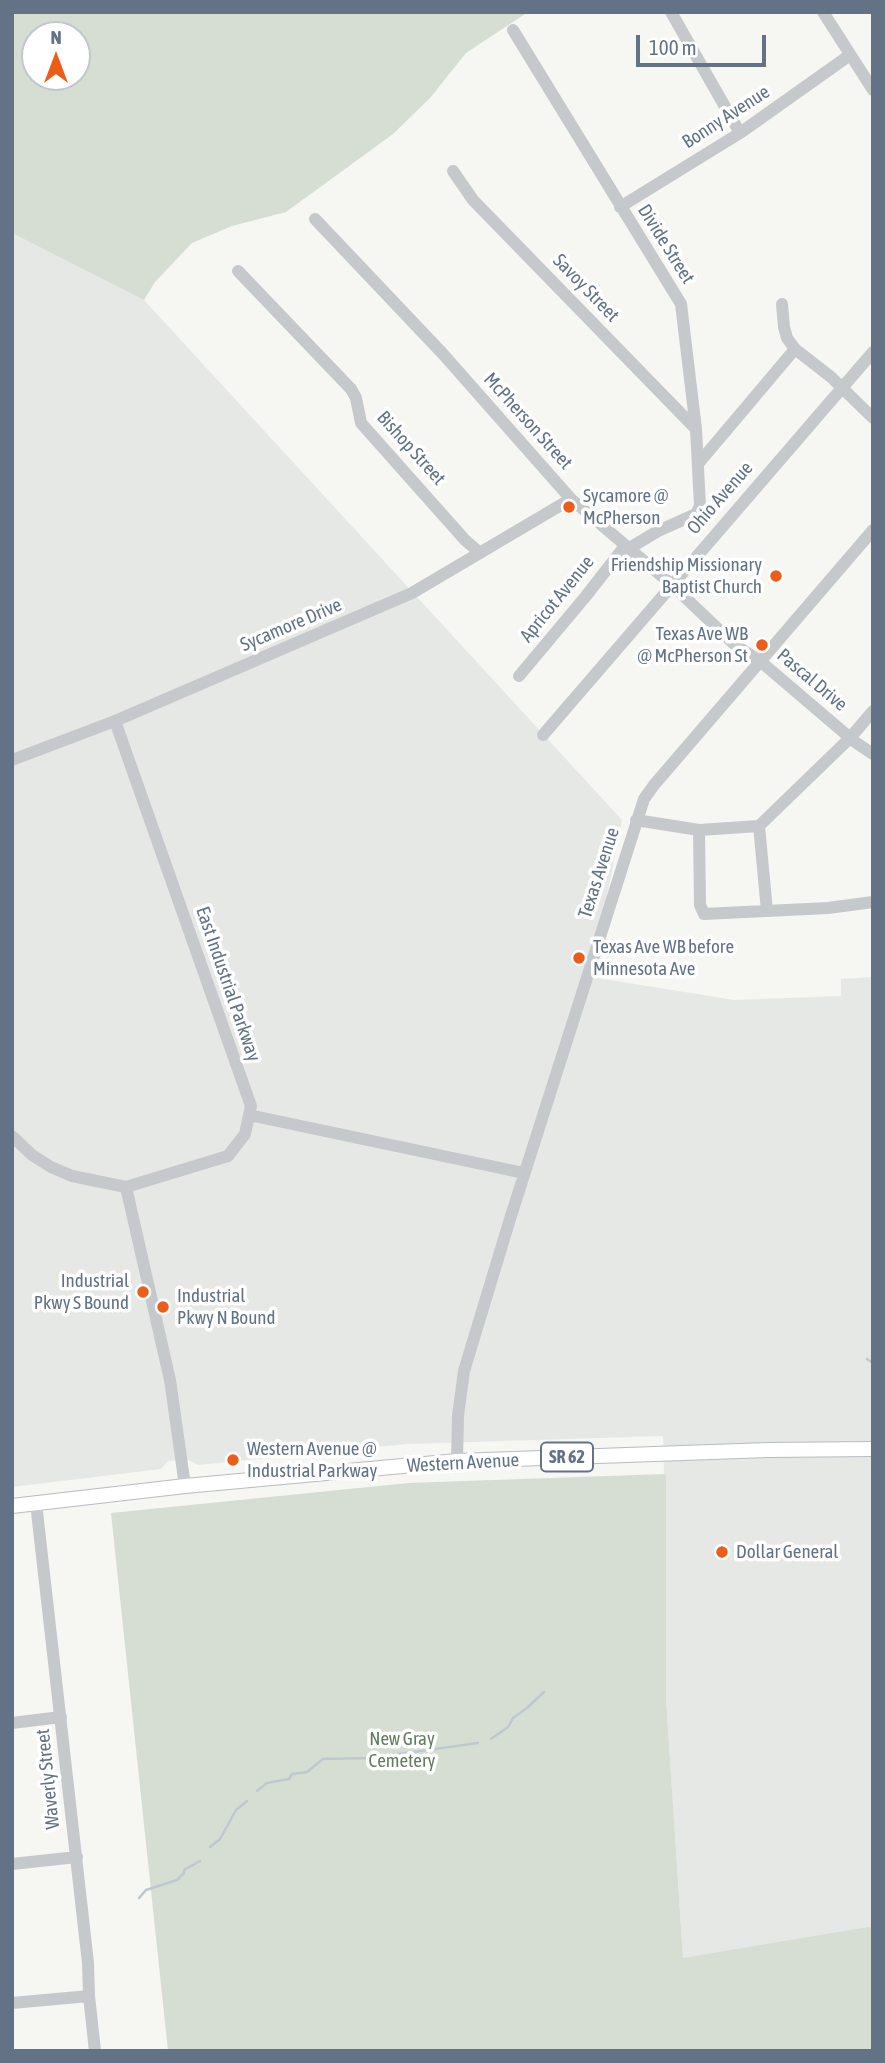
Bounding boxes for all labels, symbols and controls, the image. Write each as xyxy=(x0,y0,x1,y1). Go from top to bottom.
north arrow xyxy=(21,21,91,91)
scale bar xyxy=(640,21,770,65)
text: N xyxy=(50,26,62,48)
text: 100 m xyxy=(649,35,697,59)
street label: Bonny Avenue xyxy=(678,80,774,154)
street label: Divide Street xyxy=(633,200,699,288)
street label: Savoy Street xyxy=(548,249,624,327)
street label: McPherson Street xyxy=(479,368,577,474)
street label: Bishop Street xyxy=(372,406,450,490)
street label: Ohio Avenue xyxy=(682,457,758,539)
place label: Sycamore @ McPherson xyxy=(583,485,669,529)
marker: Sycamore @ McPherson xyxy=(561,499,577,515)
street label: Apricot Avenue xyxy=(515,551,599,647)
place label: Friendship Missionary Baptist Church xyxy=(611,554,762,598)
marker: Friendship Missionary Baptist Church xyxy=(768,568,784,584)
street label: Sycamore Drive xyxy=(237,593,345,657)
place label: Texas Ave WB @ McPherson St xyxy=(637,623,748,667)
marker: Texas Ave WB @ McPherson St xyxy=(754,637,770,653)
street label: Pascal Drive xyxy=(772,644,852,716)
street label: Texas Avenue xyxy=(574,825,624,921)
street label: East Industrial Parkway xyxy=(191,904,265,1064)
place label: Texas Ave WB before Minnesota Ave xyxy=(593,936,734,980)
marker: Texas Ave WB before Minnesota Ave xyxy=(571,950,587,966)
place label: Industrial Pkwy S Bound xyxy=(34,1270,129,1314)
marker: Industrial Pkwy S Bound xyxy=(135,1284,151,1300)
place label: Industrial Pkwy N Bound xyxy=(177,1285,276,1329)
marker: Industrial Pkwy N Bound xyxy=(155,1299,171,1315)
place label: Western Avenue @ Industrial Parkway xyxy=(247,1438,377,1482)
road number: SR 62 xyxy=(541,1442,593,1472)
street label: Western Avenue xyxy=(406,1449,520,1477)
marker: Western Avenue @ Industrial Parkway xyxy=(225,1452,241,1468)
place label: Dollar General xyxy=(736,1541,838,1563)
marker: Dollar General xyxy=(714,1544,730,1560)
street label: Waverly Street xyxy=(31,1728,65,1830)
park label: New Gray Cemetery xyxy=(369,1728,435,1772)

